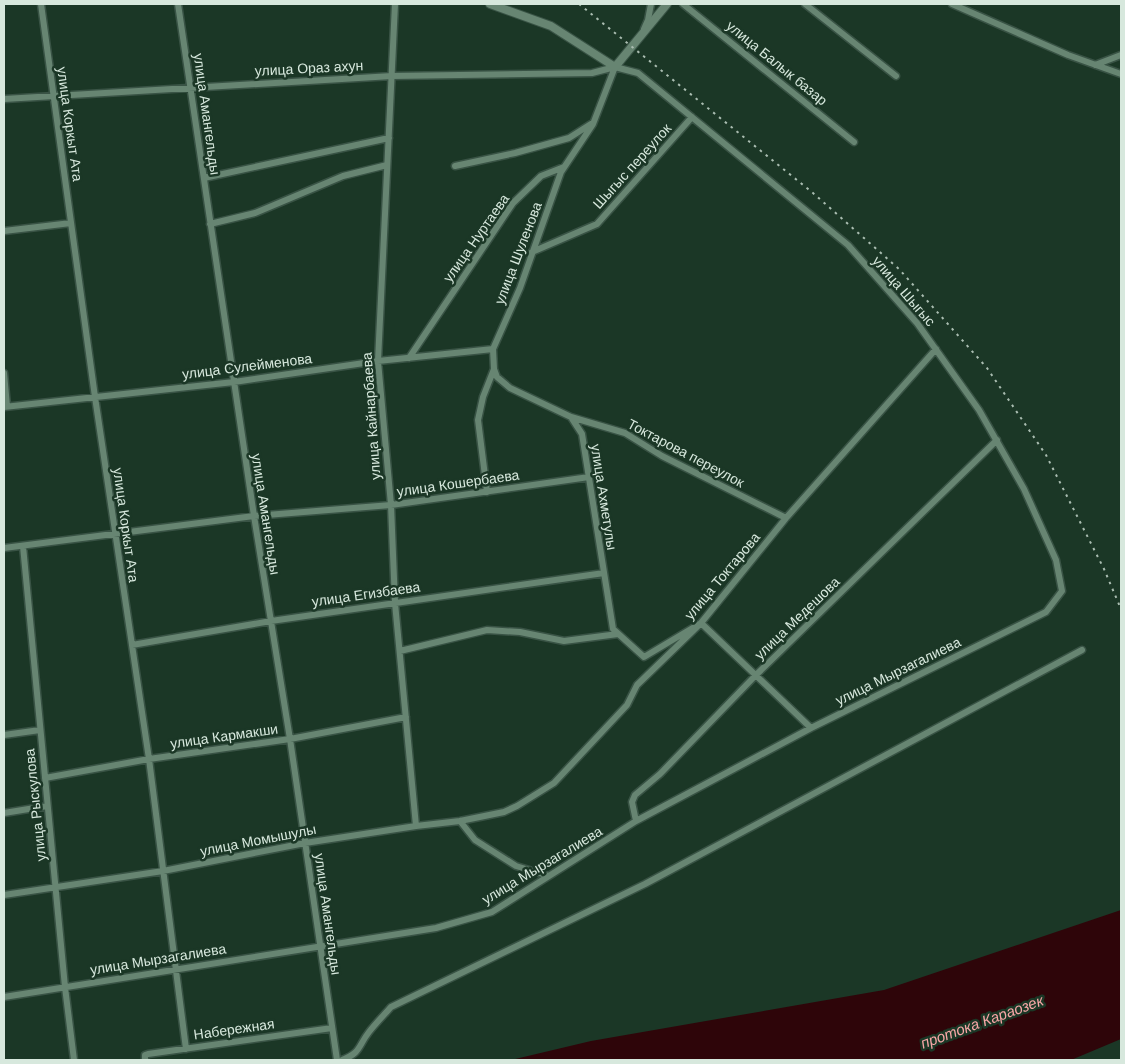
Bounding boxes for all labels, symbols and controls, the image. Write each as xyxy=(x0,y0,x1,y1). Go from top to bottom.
street label: улица Балык базар xyxy=(723,17,831,109)
street label: улица Амангельды xyxy=(191,52,223,176)
street label: улица Ораз ахун xyxy=(254,57,364,79)
street label: улица Коркыт Ата xyxy=(54,66,86,183)
street label: Шыгыс переулок xyxy=(590,120,675,212)
street label: улица Нуртаева xyxy=(440,191,512,285)
street label: улица Шуленова xyxy=(491,199,545,306)
street label: улица Шыгыс xyxy=(869,253,939,329)
street label: улица Сулейменова xyxy=(181,350,313,382)
street label: улица Кайнарбаева xyxy=(359,351,383,480)
street label: Токтарова переулок xyxy=(625,415,748,491)
street label: улица Ахметулы xyxy=(588,443,620,551)
street label: улица Амангельды xyxy=(249,452,283,576)
street label: улица Кошербаева xyxy=(396,466,520,500)
street label: улица Коркыт Ата xyxy=(110,467,142,584)
street label: улица Токтарова xyxy=(681,529,763,623)
street label: улица Медешова xyxy=(751,573,843,663)
street label: улица Егизбаева xyxy=(311,578,421,610)
street label: улица Мырзагалиева xyxy=(833,634,963,708)
street label: улица Кармакши xyxy=(169,721,279,751)
street label: улица Рыскулова xyxy=(21,748,49,862)
street label: улица Момышулы xyxy=(199,821,317,859)
street label: улица Мырзагалиева xyxy=(479,823,605,907)
street label: улица Амангельды xyxy=(312,852,344,976)
street label: улица Мырзагалиева xyxy=(89,940,227,978)
water label: протока Караозек xyxy=(918,991,1046,1052)
street label: Набережная xyxy=(193,1015,275,1043)

